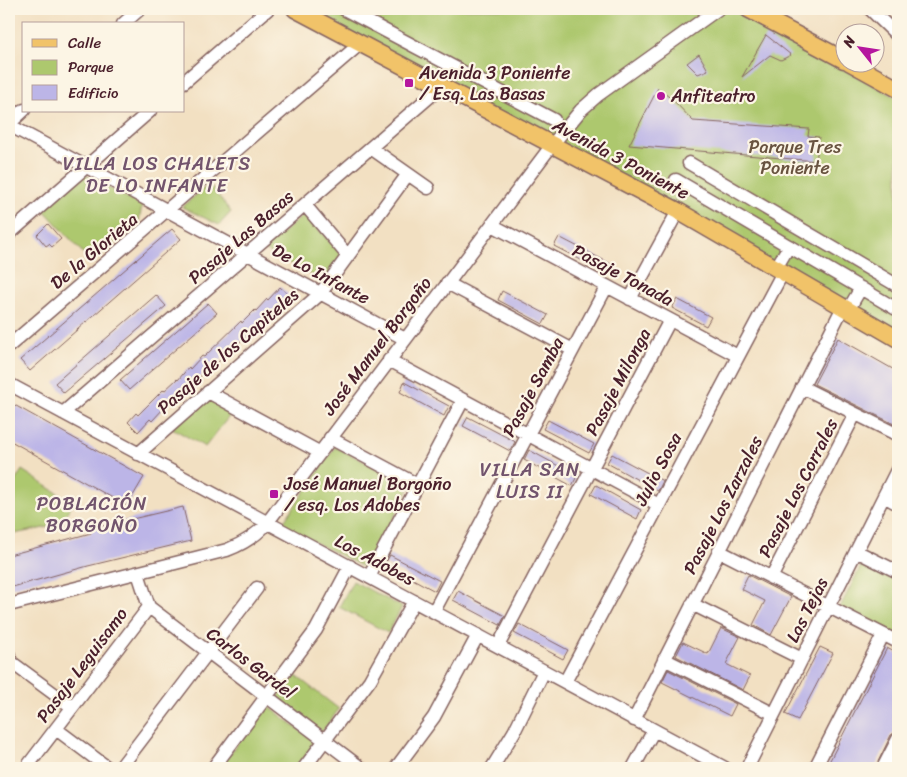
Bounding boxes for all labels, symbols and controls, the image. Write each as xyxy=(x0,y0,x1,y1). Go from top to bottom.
legend xyxy=(22,22,185,112)
north arrow xyxy=(834,22,884,72)
text: Calle xyxy=(68,30,101,56)
text: N xyxy=(835,31,863,53)
text: Parque xyxy=(68,54,113,80)
place label: Avenida 3 Poniente / Esq. Las Basas xyxy=(418,57,571,110)
marker: Avenida 3 Poniente / Esq. Las Basas xyxy=(403,77,415,89)
text: Edificio xyxy=(68,80,119,106)
place label: Anfiteatro xyxy=(670,80,756,112)
marker: Anfiteatro xyxy=(655,90,667,102)
street label: Avenida 3 Poniente xyxy=(546,109,695,209)
park label: Parque Tres Poniente xyxy=(749,131,842,184)
district label: VILLA LOS CHALETS DE LO INFANTE xyxy=(63,147,251,202)
street label: Pasaje Las Basas xyxy=(181,181,302,292)
street label: De la Glorieta xyxy=(43,204,145,298)
street label: De Lo Infante xyxy=(266,235,376,313)
street label: Pasaje Tonada xyxy=(566,235,680,315)
street label: José Manuel Borgoño xyxy=(313,270,440,423)
street label: Pasaje de los Capiteles xyxy=(150,279,307,422)
street label: Pasaje Milonga xyxy=(576,322,660,442)
street label: Pasaje Samba xyxy=(493,330,573,443)
street label: Pasaje Los Corrales xyxy=(749,412,847,563)
street label: Julio Sosa xyxy=(625,426,691,513)
street label: Pasaje Los Zarzales xyxy=(674,429,772,580)
district label: VILLA SAN LUIS II xyxy=(480,453,580,508)
place label: José Manuel Borgoño / esq. Los Adobes xyxy=(283,468,451,521)
district label: POBLACIÓN BORGOÑO xyxy=(37,487,147,542)
marker: José Manuel Borgoño / esq. Los Adobes xyxy=(268,488,280,500)
street label: Los Adobes xyxy=(329,525,422,595)
street label: Las Tejas xyxy=(777,571,837,648)
street label: Pasaje Leguisamo xyxy=(28,600,136,730)
street label: Carlos Gardel xyxy=(199,618,303,708)

